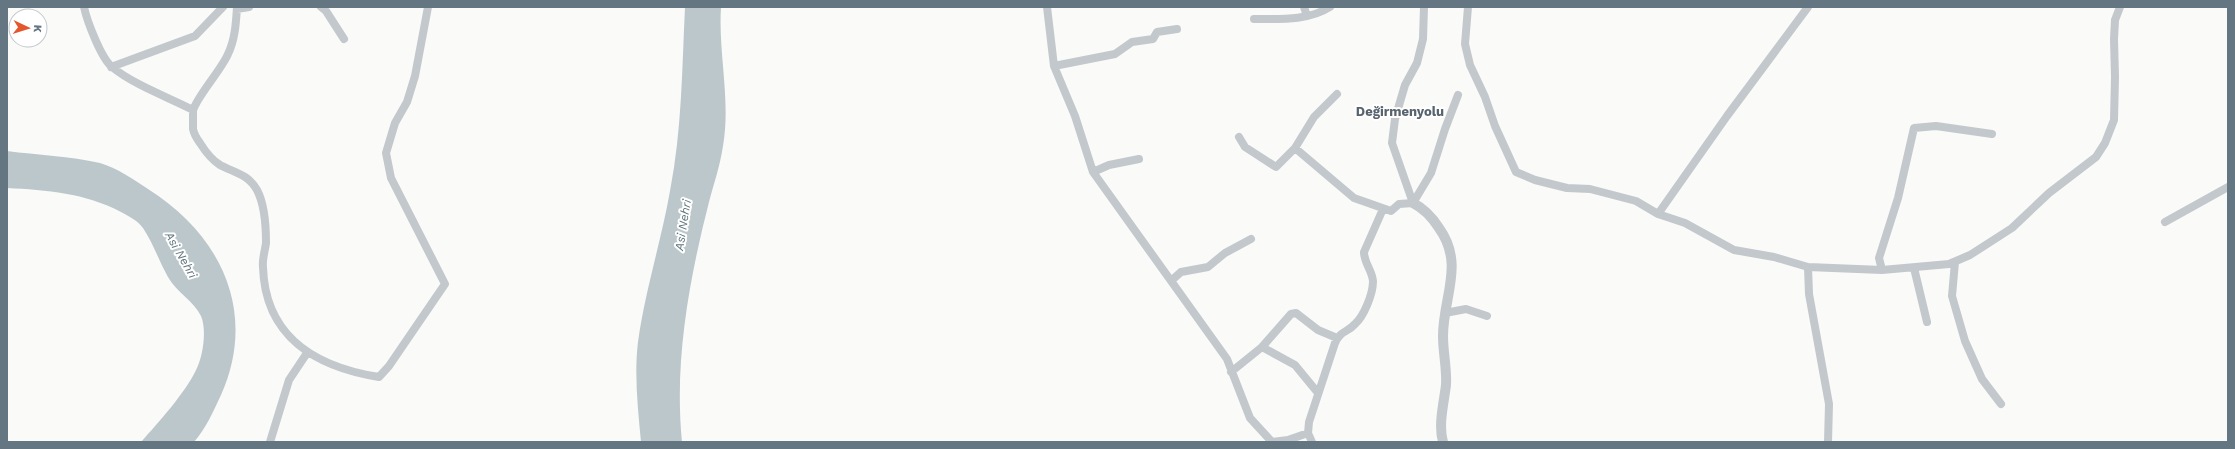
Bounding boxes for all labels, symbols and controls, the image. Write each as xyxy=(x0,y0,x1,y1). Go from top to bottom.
north arrow xyxy=(8,8,48,48)
text: K xyxy=(31,24,44,33)
district label: Değirmenyolu xyxy=(1356,104,1444,119)
water label: Asi Nehri xyxy=(672,198,694,252)
water label: Asi Nehri xyxy=(162,228,200,281)

